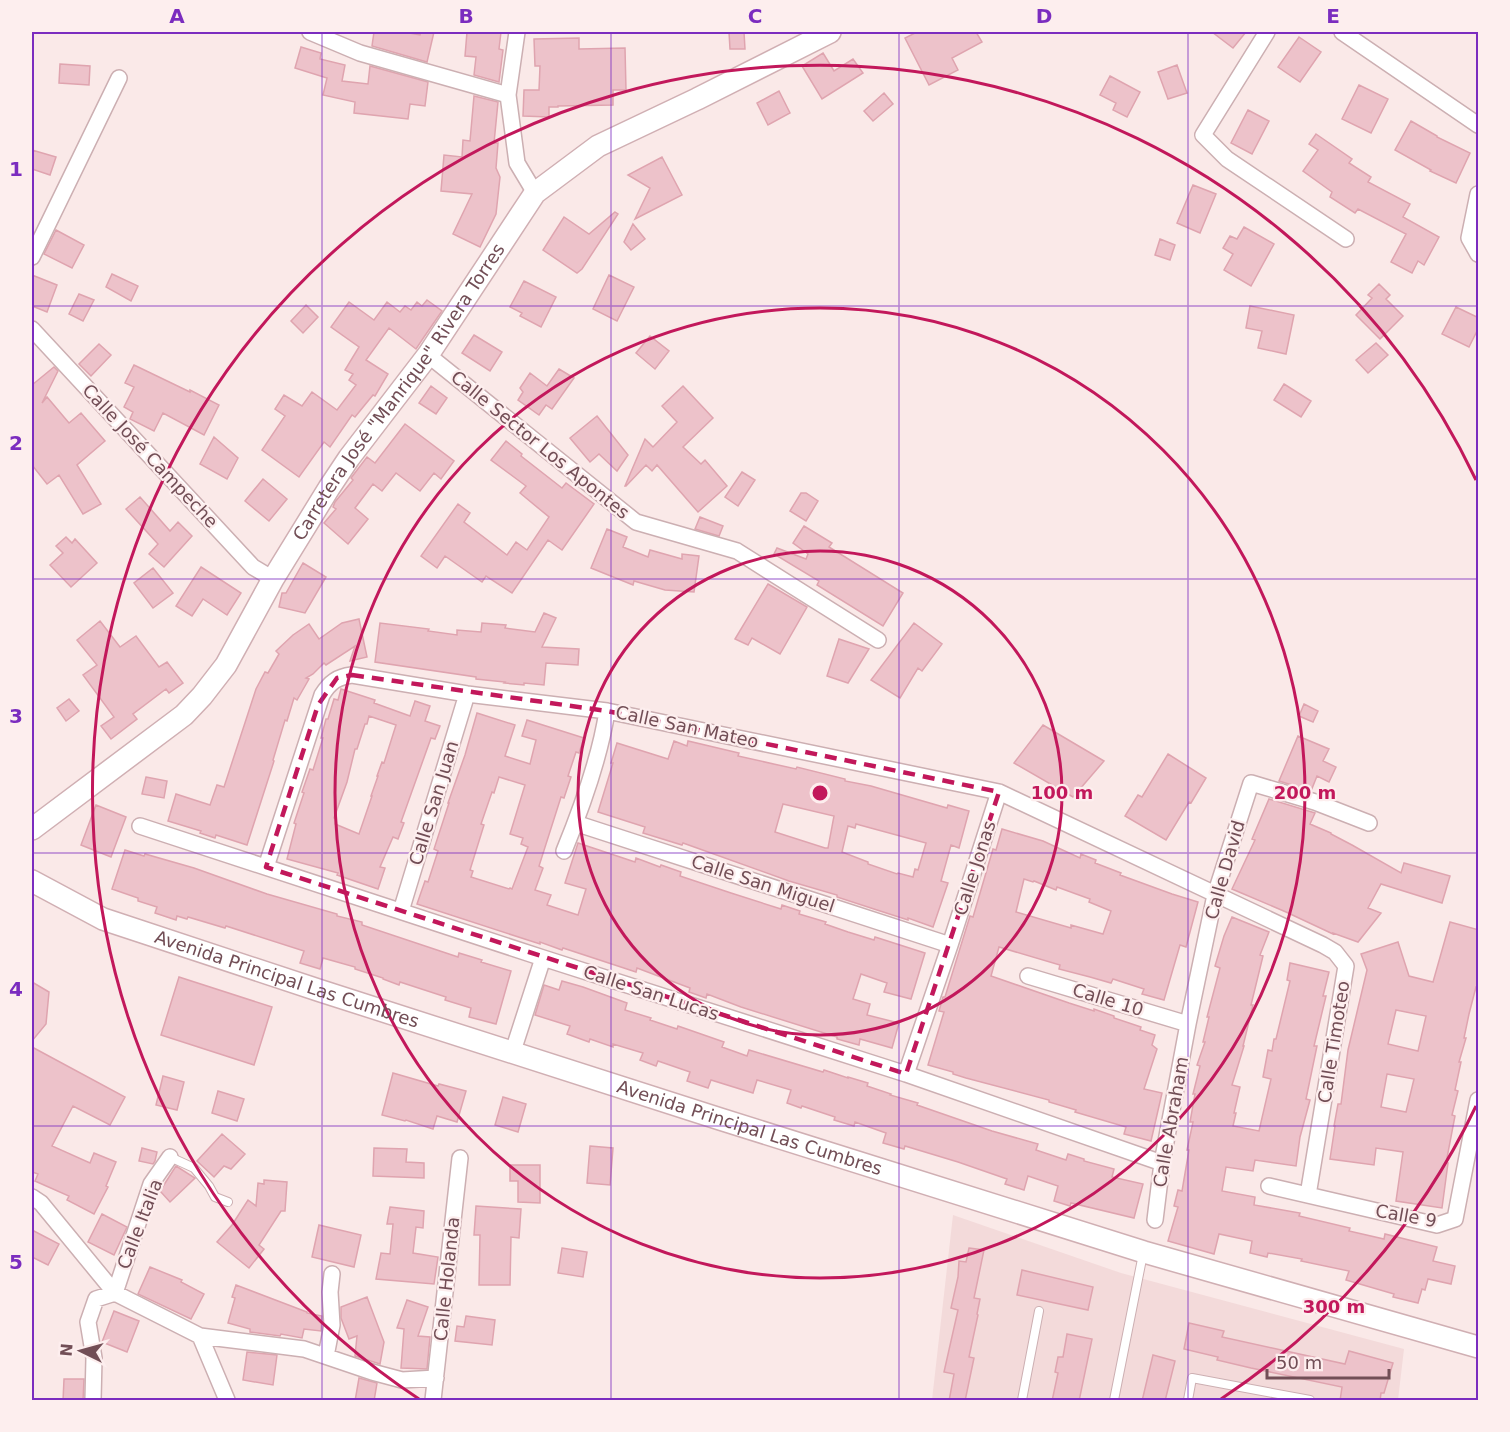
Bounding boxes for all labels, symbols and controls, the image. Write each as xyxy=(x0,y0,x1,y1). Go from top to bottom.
text: A xyxy=(169,4,185,28)
text: B xyxy=(458,4,474,28)
text: C xyxy=(748,4,762,28)
text: D xyxy=(1036,4,1052,28)
text: E xyxy=(1326,4,1340,28)
text: 1 xyxy=(9,157,23,181)
street label: Carretera José "Manrique" Rivera Torres xyxy=(288,239,509,544)
street label: Calle Sector Los Apontes xyxy=(447,366,634,523)
street label: Calle José Campeche xyxy=(78,379,222,532)
text: 2 xyxy=(9,431,23,455)
street label: Calle San Mateo xyxy=(614,701,761,752)
text: 3 xyxy=(9,704,23,728)
street label: Calle San Juan xyxy=(405,738,462,868)
text: 100 m xyxy=(1031,782,1093,803)
text: 200 m xyxy=(1274,782,1336,803)
centre of rings xyxy=(810,783,830,803)
street label: Calle Jonas xyxy=(949,818,1000,918)
street label: Calle David xyxy=(1200,818,1249,922)
street label: Calle San Miguel xyxy=(689,850,837,917)
street label: Avenida Principal Las Cumbres xyxy=(152,926,422,1032)
street label: Calle San Lucas xyxy=(581,961,722,1024)
text: 4 xyxy=(9,977,23,1001)
street label: Calle 10 xyxy=(1070,979,1146,1020)
street label: Calle Timoteo xyxy=(1313,979,1354,1105)
street label: Calle Abraham xyxy=(1149,1055,1192,1189)
street label: Avenida Principal Las Cumbres xyxy=(615,1076,885,1179)
street label: Calle Italia xyxy=(113,1176,166,1272)
street label: Calle 9 xyxy=(1374,1200,1438,1231)
street label: Calle Holanda xyxy=(430,1216,463,1342)
text: 5 xyxy=(9,1250,23,1274)
text: 300 m xyxy=(1303,1296,1365,1317)
north arrow xyxy=(51,1321,111,1381)
text: N xyxy=(57,1342,77,1357)
scale bar xyxy=(1267,1342,1388,1380)
text: 50 m xyxy=(1276,1352,1322,1373)

